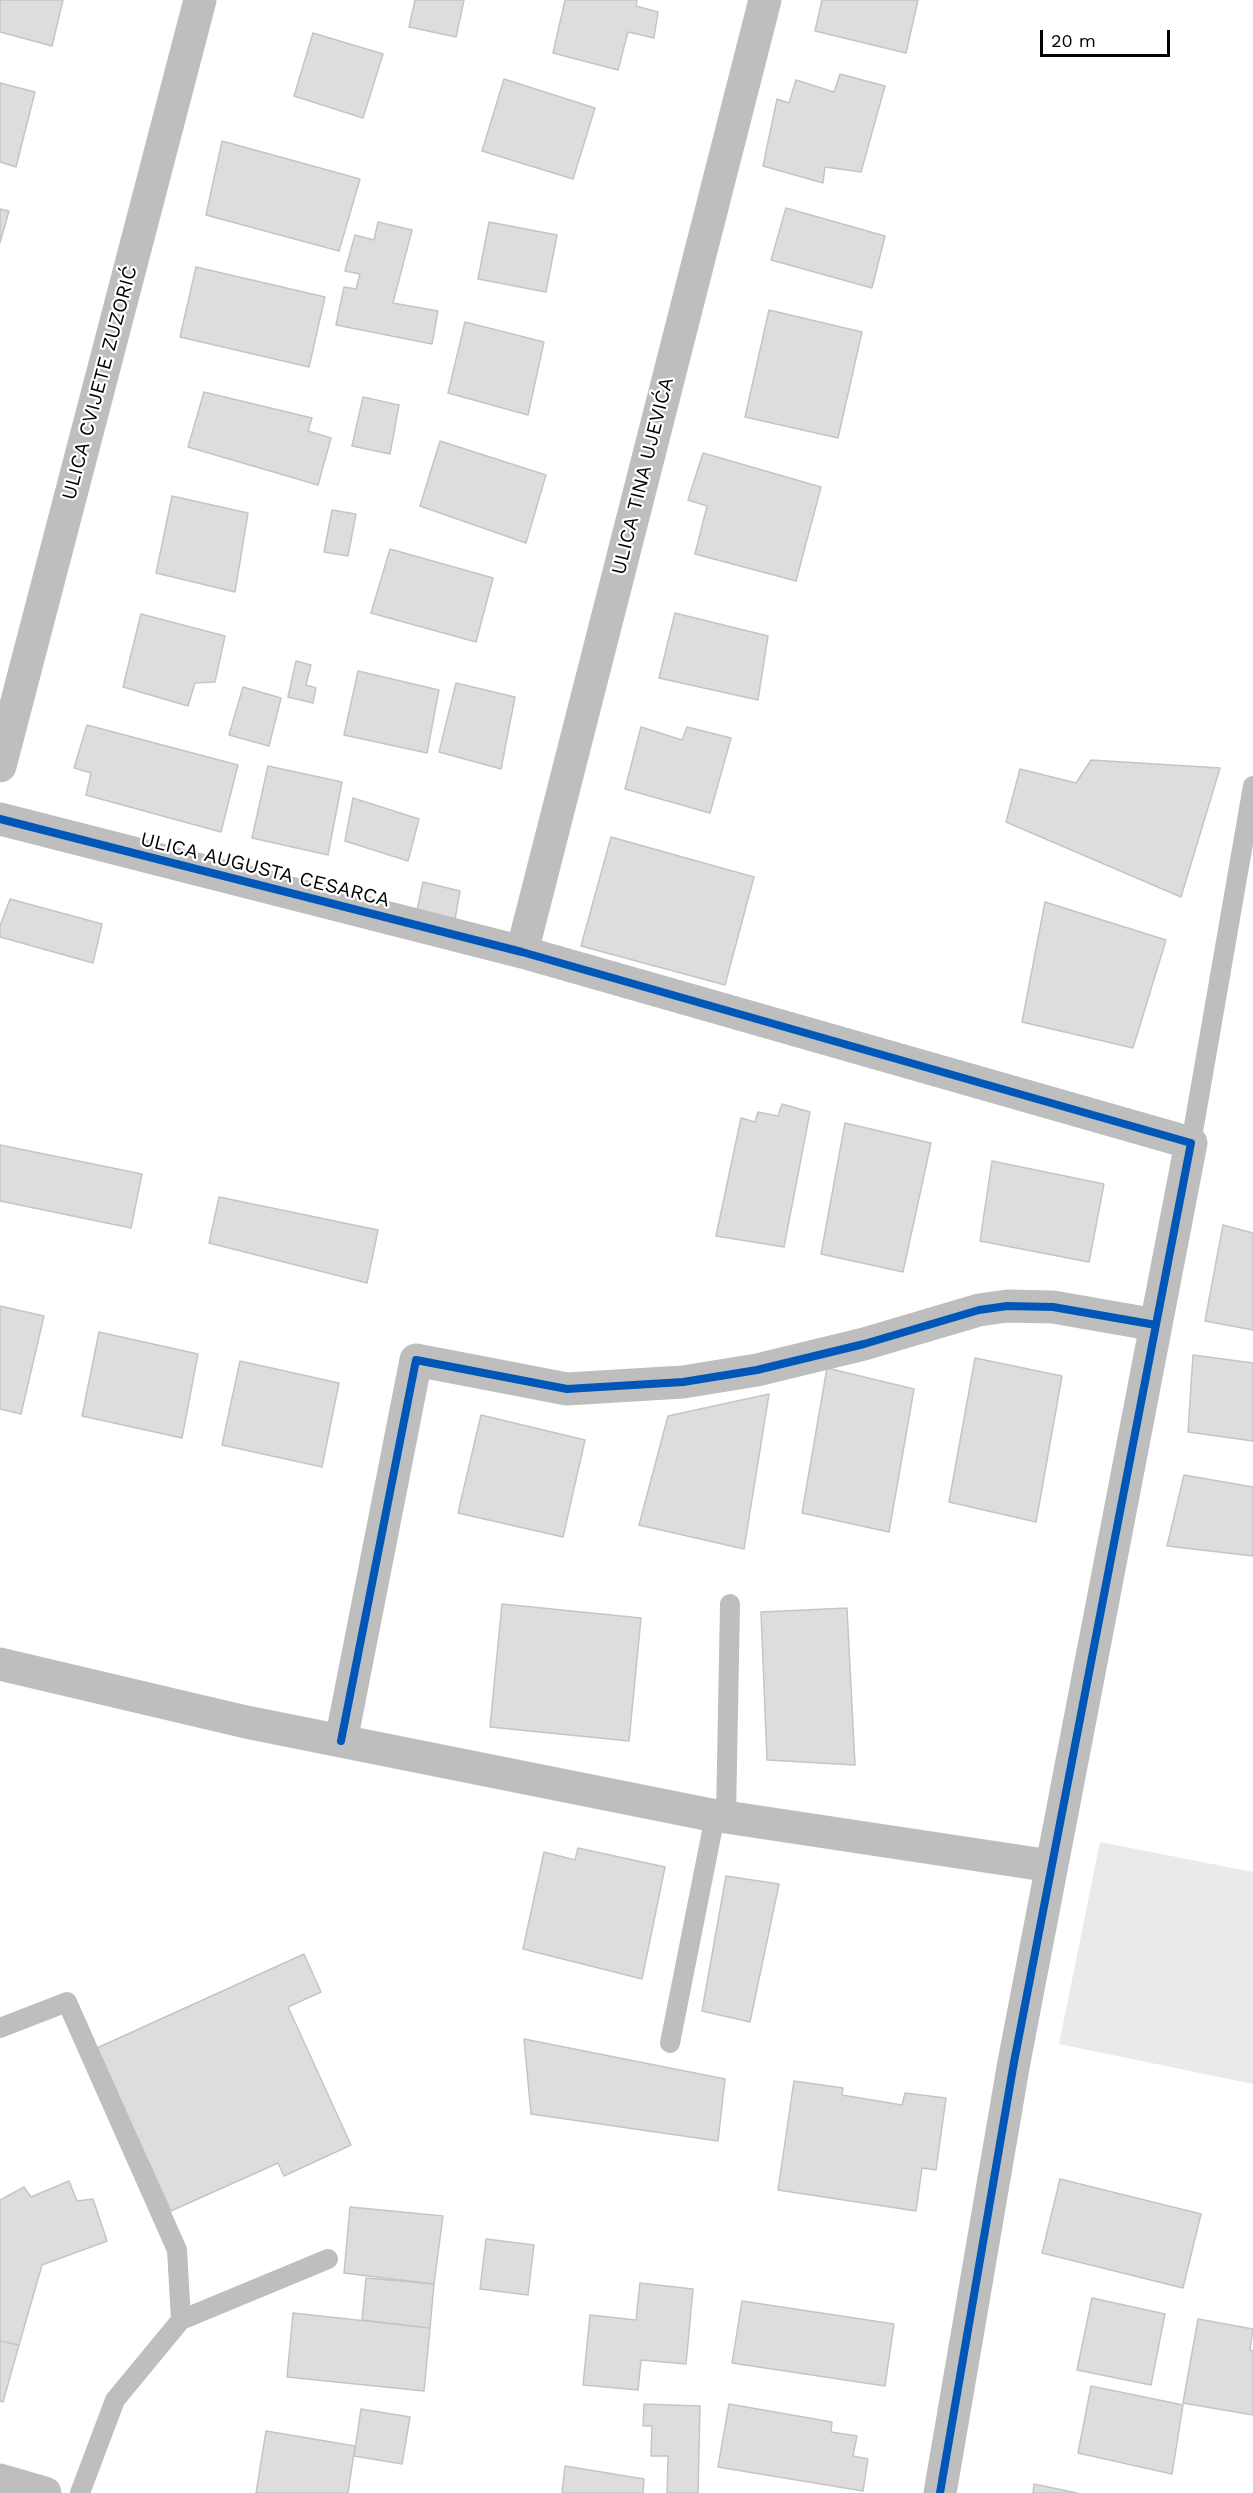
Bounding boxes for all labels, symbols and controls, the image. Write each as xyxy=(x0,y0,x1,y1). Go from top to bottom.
scale bar xyxy=(1043,18,1174,56)
text: 20 m xyxy=(1051,30,1096,51)
street label: ULICA CVIJETE ZUZORIĆ xyxy=(57,263,143,503)
street label: ULICA TINA UJEVIĆA xyxy=(607,375,679,577)
street label: ULICA AUGUSTA CESARCA xyxy=(138,827,392,913)

